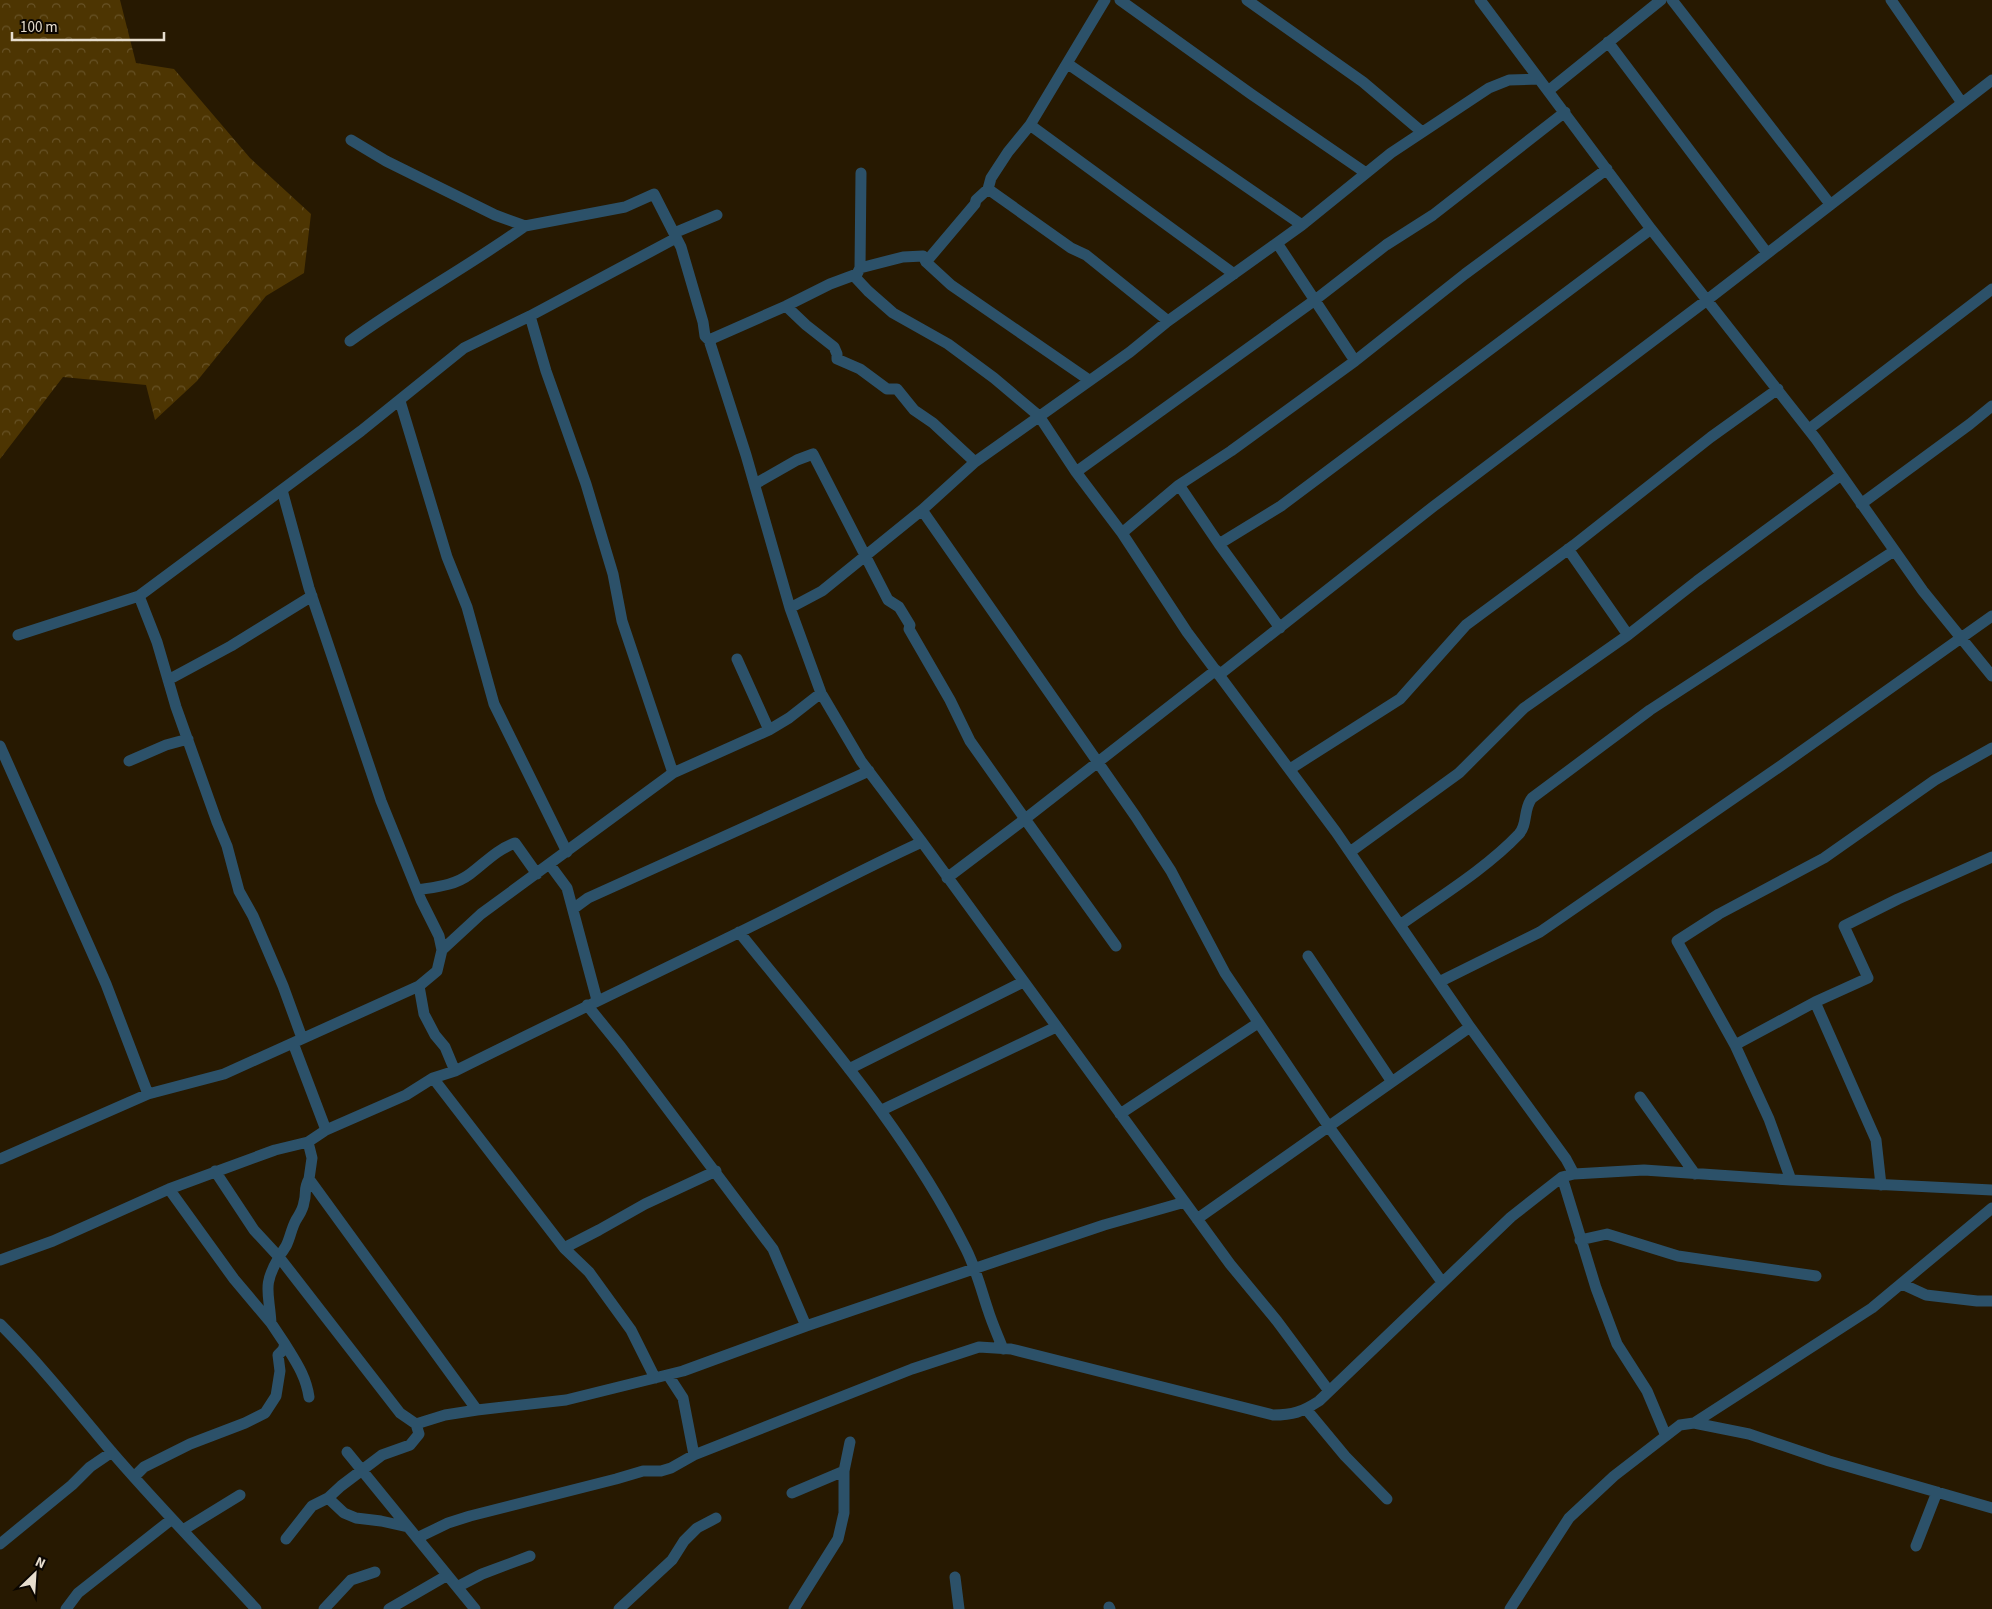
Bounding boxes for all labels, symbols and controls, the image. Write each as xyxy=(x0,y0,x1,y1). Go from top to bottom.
scale bar xyxy=(12,10,165,42)
text: 100 m xyxy=(20,17,58,38)
north arrow xyxy=(10,1549,60,1599)
text: N xyxy=(32,1552,49,1574)

